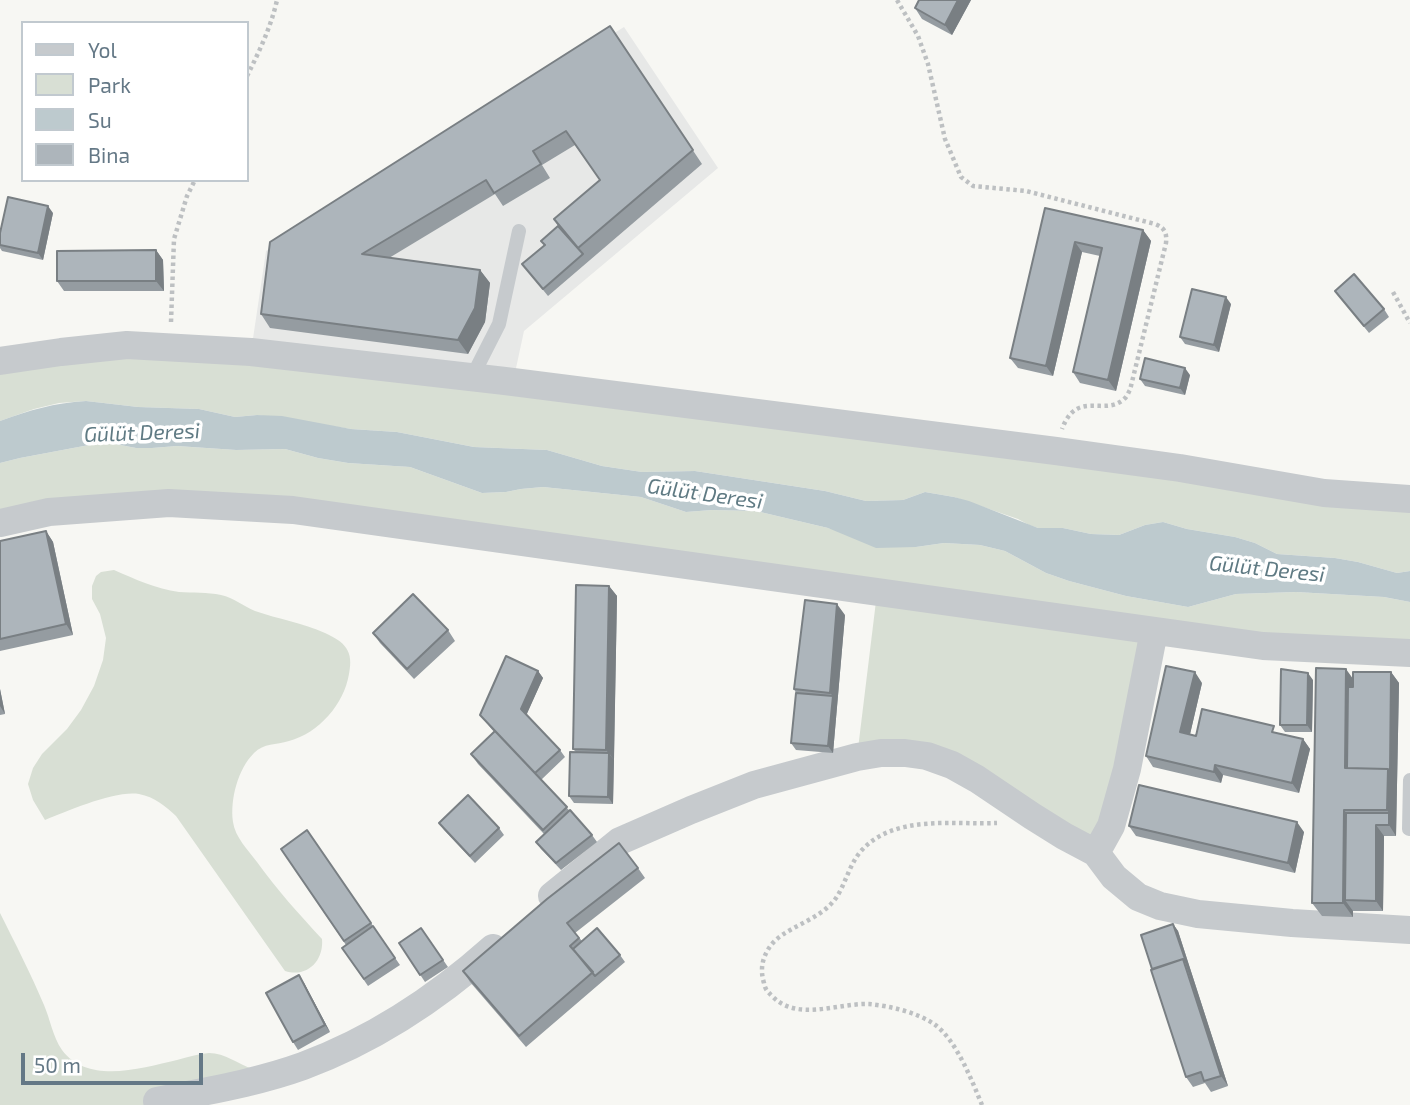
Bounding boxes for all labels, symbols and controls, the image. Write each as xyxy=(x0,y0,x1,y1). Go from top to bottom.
legend xyxy=(21,21,248,182)
text: Yol xyxy=(88,37,117,62)
text: Park xyxy=(88,72,131,97)
text: Su xyxy=(88,107,112,132)
text: Bina xyxy=(88,142,130,167)
water label: Gülüt Deresi xyxy=(84,418,200,448)
water label: Gülüt Deresi xyxy=(646,473,764,515)
water label: Gülüt Deresi xyxy=(1208,550,1326,588)
scale bar xyxy=(24,1038,206,1082)
text: 50 m xyxy=(34,1052,81,1077)

